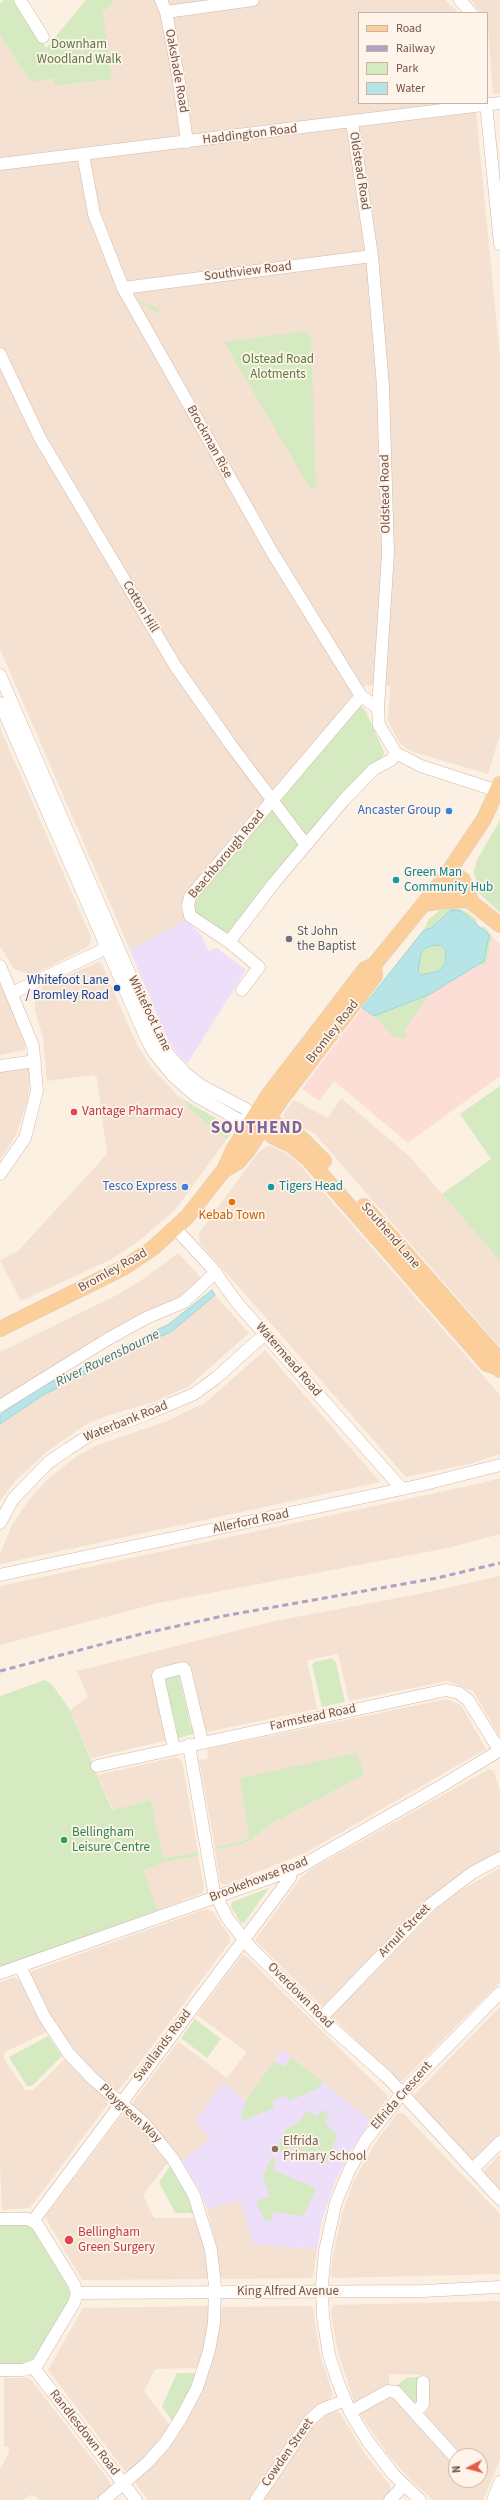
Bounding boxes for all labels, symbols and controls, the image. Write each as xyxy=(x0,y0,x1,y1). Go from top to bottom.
legend xyxy=(358,12,488,104)
text: Road xyxy=(396,20,422,37)
street label: Oakshade Road xyxy=(161,28,191,114)
park label: Downham Woodland Walk xyxy=(37,37,121,68)
text: Railway xyxy=(396,40,435,57)
text: Park xyxy=(396,60,418,77)
text: Water xyxy=(396,80,425,97)
street label: Haddington Road xyxy=(202,121,298,149)
street label: Oldstead Road xyxy=(345,131,373,211)
street label: Southview Road xyxy=(203,259,293,285)
park label: Olstead Road Alotments xyxy=(242,352,314,383)
street label: Brockman Rise xyxy=(183,403,235,481)
street label: Oldstead Road xyxy=(378,454,394,534)
street label: Cotton Hill xyxy=(118,578,162,636)
place label: Ancaster Group xyxy=(358,803,441,819)
marker: Ancaster Group xyxy=(444,806,454,816)
street label: Beachborough Road xyxy=(186,808,268,902)
place label: Green Man Community Hub xyxy=(404,865,493,896)
marker: Green Man Community Hub xyxy=(391,875,401,885)
place label: St John the Baptist xyxy=(297,924,356,955)
marker: St John the Baptist xyxy=(284,934,294,944)
place label: Whitefoot Lane / Bromley Road xyxy=(26,973,109,1004)
street label: Whitefoot Lane xyxy=(124,974,174,1054)
marker: Whitefoot Lane / Bromley Road xyxy=(112,983,122,993)
street label: Bromley Road xyxy=(303,997,363,1067)
place label: Vantage Pharmacy xyxy=(82,1104,183,1120)
marker: Vantage Pharmacy xyxy=(69,1107,79,1117)
district label: SOUTHEND xyxy=(211,1119,303,1139)
place label: Tesco Express xyxy=(103,1179,177,1195)
place label: Tigers Head xyxy=(279,1179,343,1195)
marker: Tesco Express xyxy=(180,1182,190,1192)
marker: Tigers Head xyxy=(266,1182,276,1192)
marker: Kebab Town xyxy=(227,1197,237,1207)
street label: Southend Lane xyxy=(357,1200,423,1272)
place label: Kebab Town xyxy=(199,1208,265,1224)
street label: Bromley Road xyxy=(76,1246,150,1296)
street label: Watermead Road xyxy=(252,1320,324,1400)
water label: River Ravensbourne xyxy=(53,1327,163,1391)
street label: Waterbank Road xyxy=(82,1398,170,1446)
street label: Allerford Road xyxy=(211,1506,291,1538)
street label: Farmstead Road xyxy=(268,1701,358,1735)
place label: Bellingham Leisure Centre xyxy=(72,1825,150,1856)
marker: Bellingham Leisure Centre xyxy=(59,1835,69,1845)
street label: Brookehowse Road xyxy=(207,1854,311,1906)
street label: Arnulf Street xyxy=(376,1901,434,1961)
street label: Overdown Road xyxy=(264,1960,336,2032)
street label: Swallands Road xyxy=(131,2007,195,2085)
street label: Elfrida Crescent xyxy=(368,2059,436,2133)
street label: Playgreen Way xyxy=(96,2081,164,2147)
place label: Elfrida Primary School xyxy=(283,2134,366,2165)
marker: Elfrida Primary School xyxy=(270,2144,280,2154)
place label: Bellingham Green Surgery xyxy=(78,2225,155,2256)
marker: Bellingham Green Surgery xyxy=(63,2234,75,2246)
street label: King Alfred Avenue xyxy=(237,2284,339,2300)
street label: Randlesdown Road xyxy=(46,2387,122,2479)
street label: Cowden Street xyxy=(259,2416,317,2490)
north arrow xyxy=(448,2448,488,2488)
text: N xyxy=(449,2465,464,2474)

